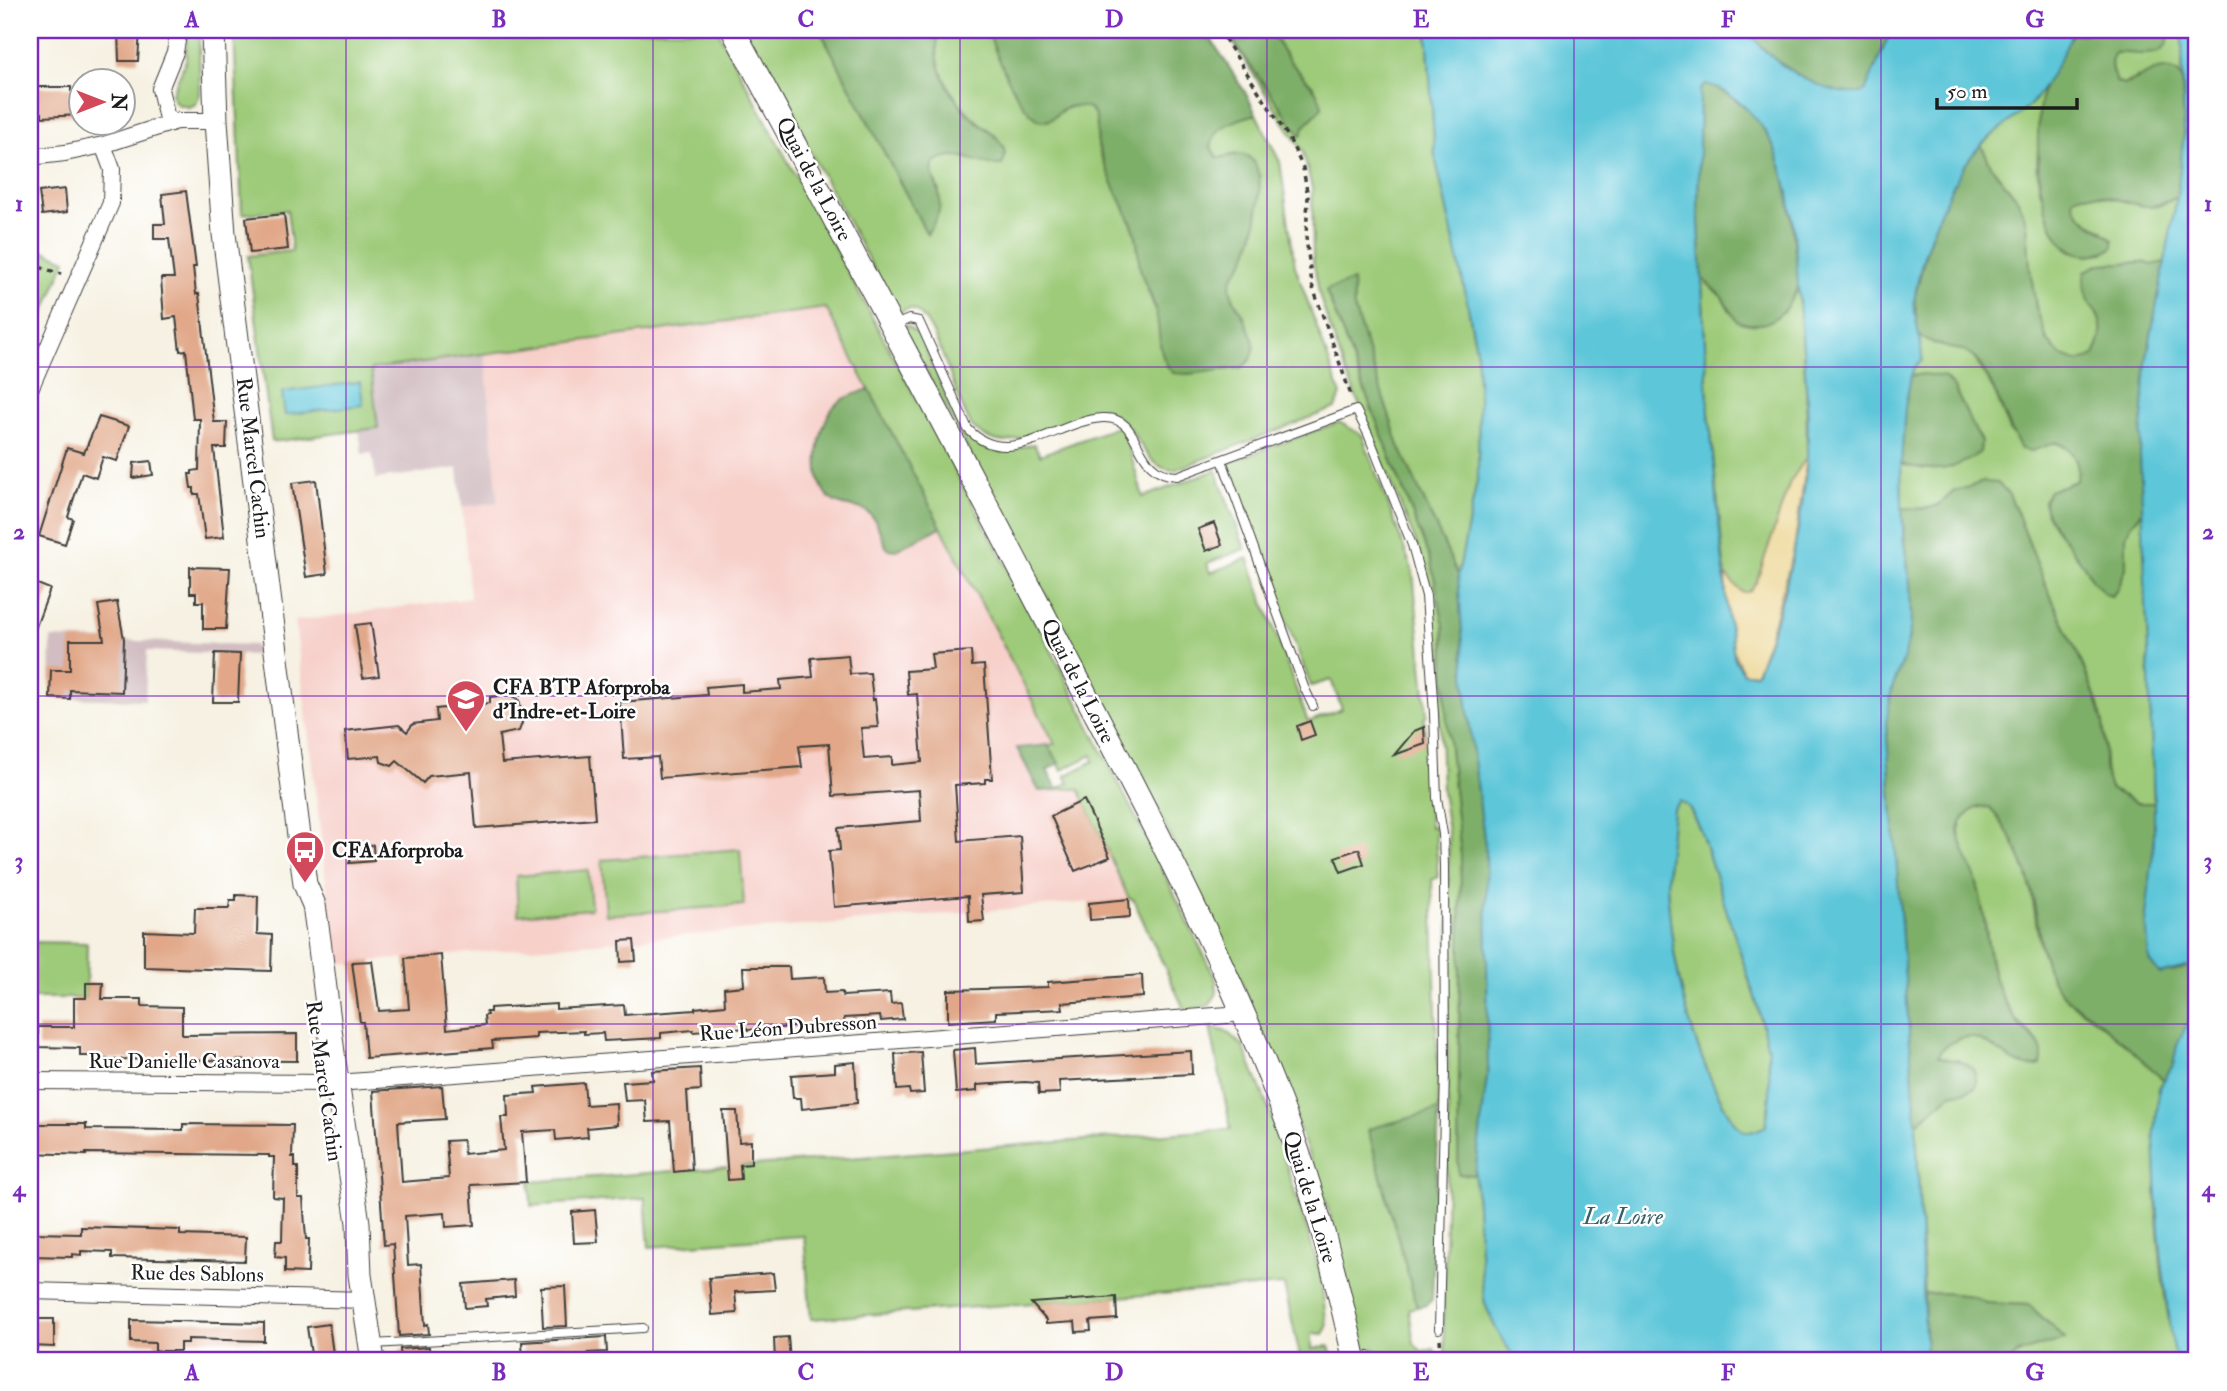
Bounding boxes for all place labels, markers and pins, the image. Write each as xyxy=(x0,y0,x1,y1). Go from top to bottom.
place label: CFA BTP Aforproba d'Indre-et-Loire xyxy=(493,674,671,725)
school or university icon: CFA BTP Aforproba d'Indre-et-Loire xyxy=(445,678,487,733)
bus stop icon: CFA Aforproba xyxy=(284,829,326,884)
place label: CFA Aforproba xyxy=(332,837,464,864)

